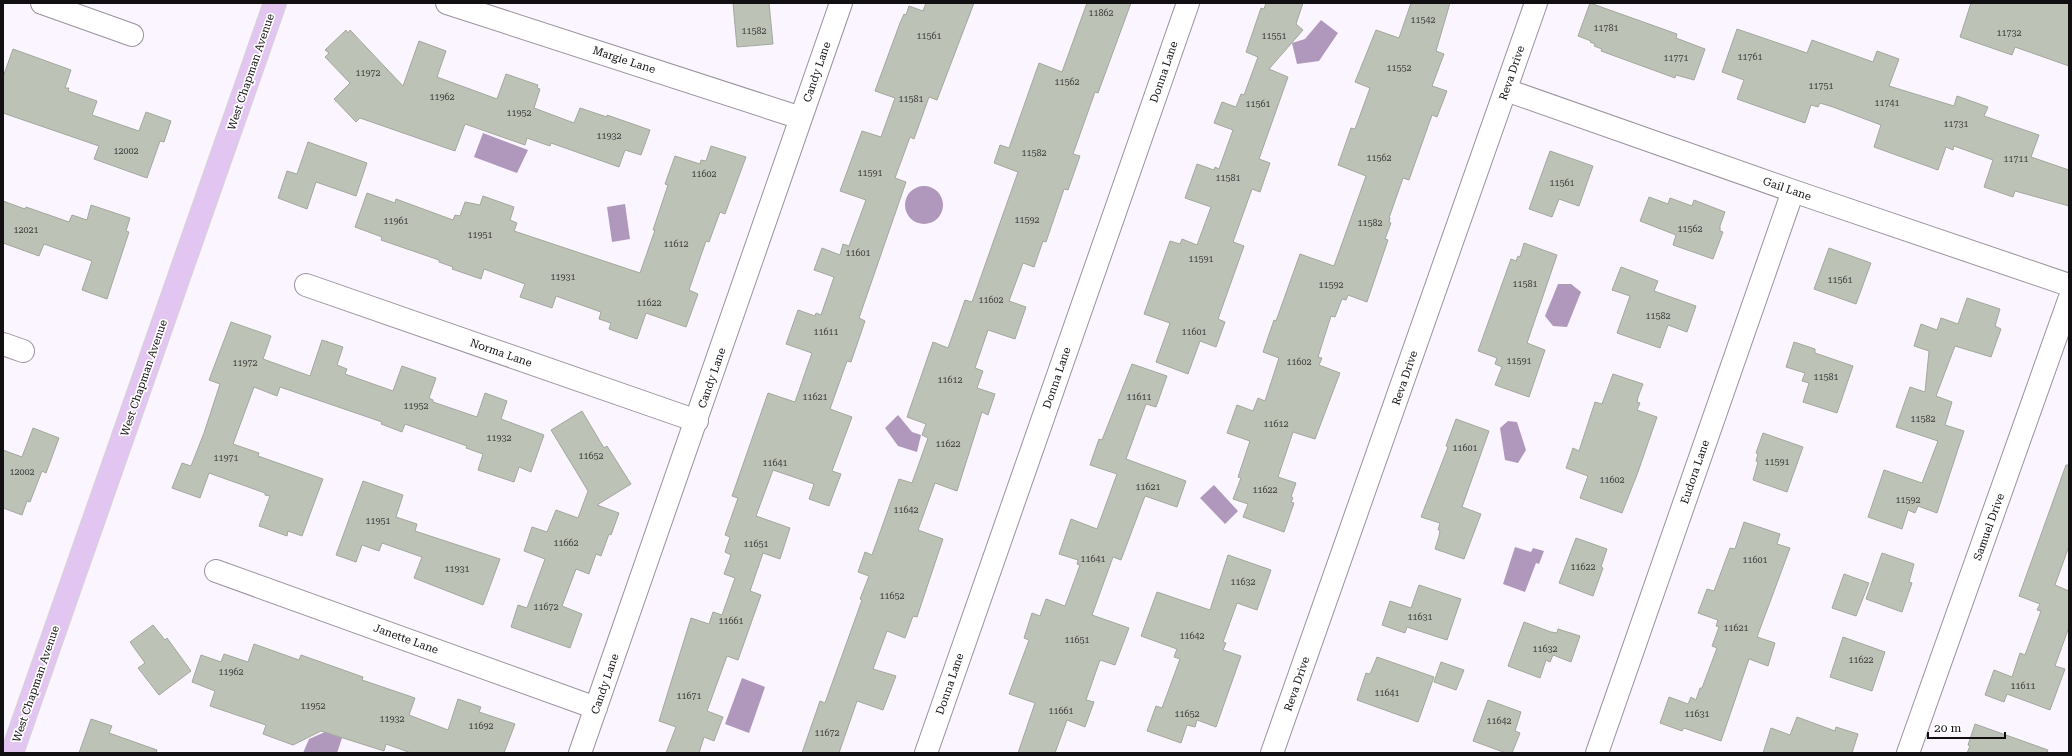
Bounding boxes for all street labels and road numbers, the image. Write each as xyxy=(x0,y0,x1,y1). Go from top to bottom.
street label: West Chapman Avenue xyxy=(225,12,277,132)
street label: Candy Lane xyxy=(801,40,833,104)
street label: Donna Lane xyxy=(1147,40,1181,104)
street label: Margie Lane xyxy=(591,44,657,76)
street label: Reva Drive xyxy=(1497,44,1527,102)
street label: Gail Lane xyxy=(1761,175,1813,203)
street label: West Chapman Avenue xyxy=(118,318,170,438)
street label: Norma Lane xyxy=(468,336,534,370)
street label: Candy Lane xyxy=(696,346,728,410)
street label: Donna Lane xyxy=(1040,346,1074,410)
street label: Reva Drive xyxy=(1390,349,1420,407)
street label: Eudora Lane xyxy=(1678,438,1712,506)
street label: Samuel Drive xyxy=(1971,492,2007,562)
street label: Janette Lane xyxy=(372,621,440,657)
street label: West Chapman Avenue xyxy=(10,624,62,744)
street label: Candy Lane xyxy=(589,652,621,716)
street label: Donna Lane xyxy=(933,652,967,716)
street label: Reva Drive xyxy=(1282,655,1312,713)

